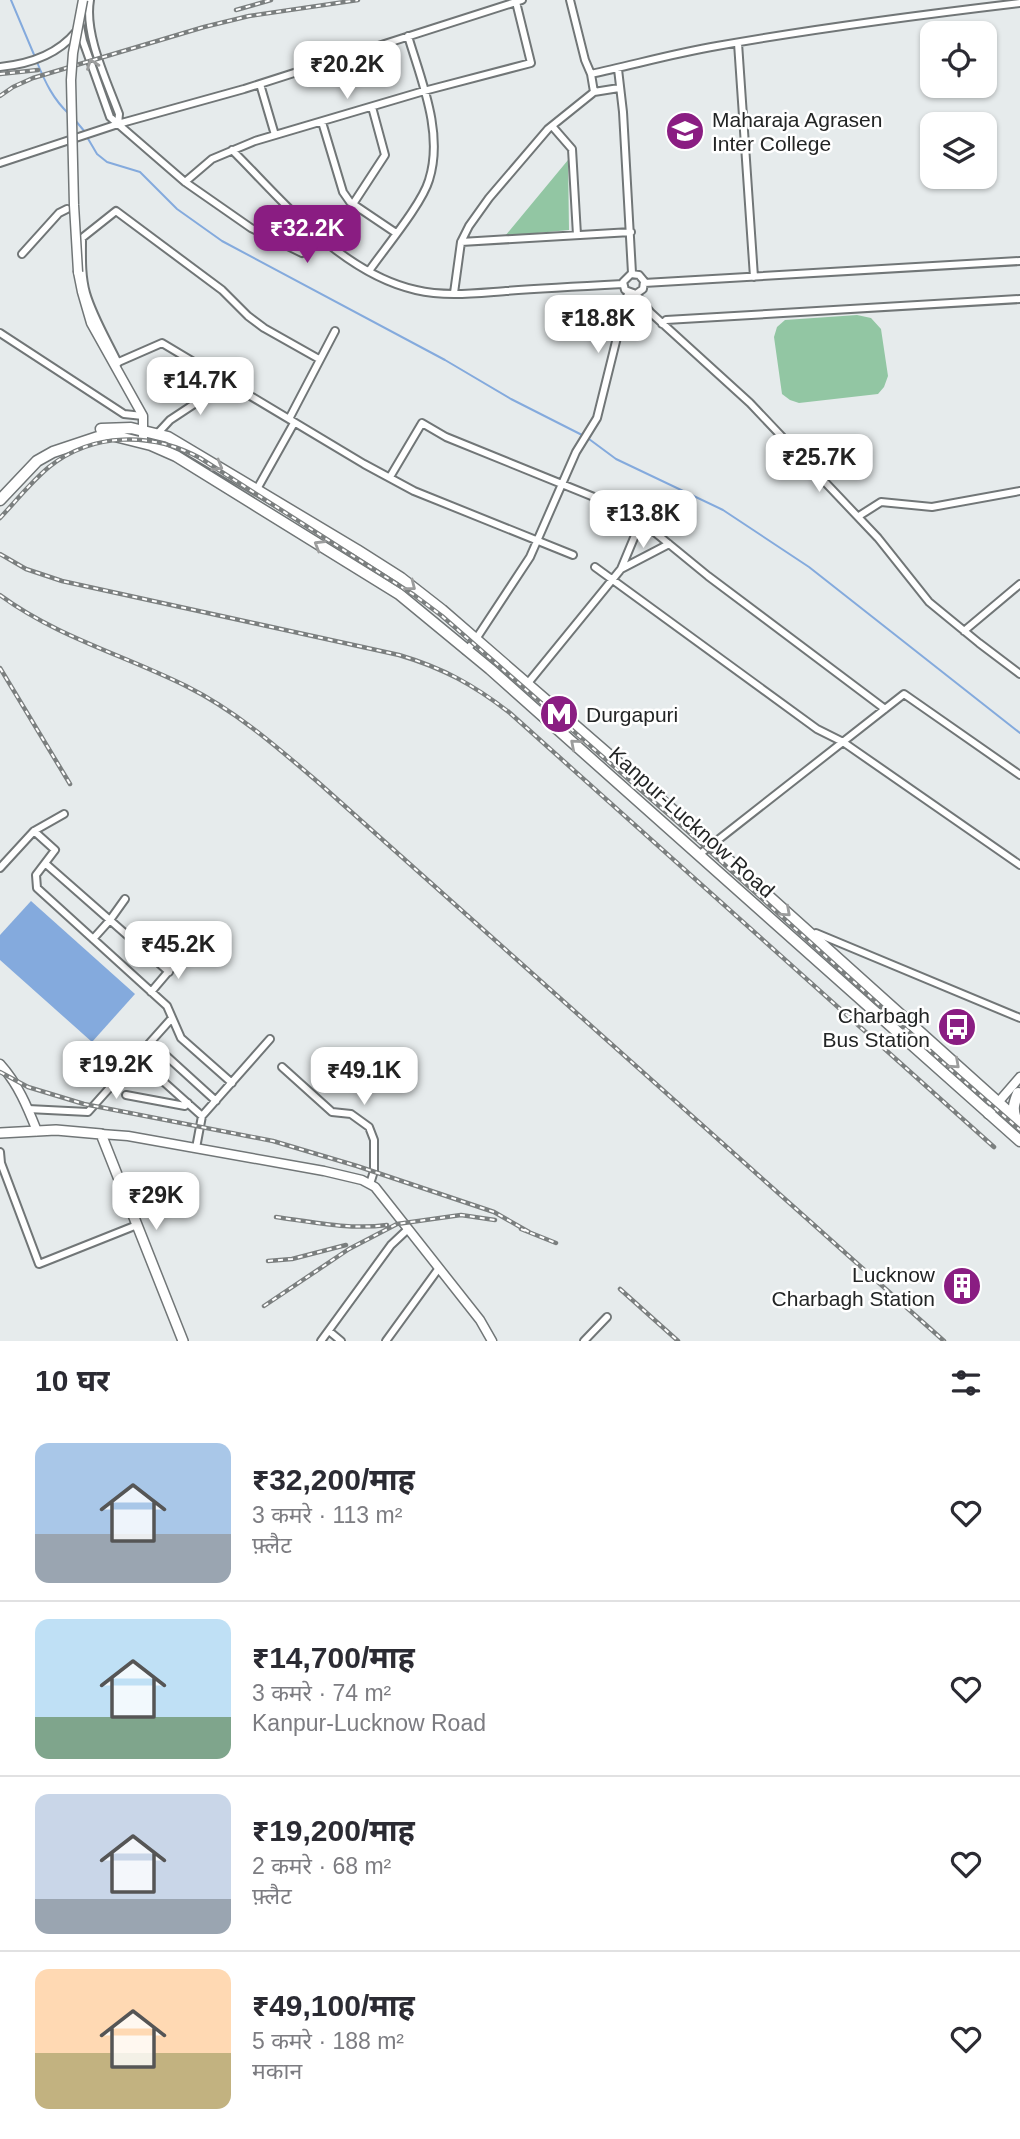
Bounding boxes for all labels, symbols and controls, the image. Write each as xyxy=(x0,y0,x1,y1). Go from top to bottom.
map controls xyxy=(920,21,997,189)
button: locate xyxy=(920,21,997,98)
pin: ₹20.2K xyxy=(290,42,404,101)
text: ₹20.2K xyxy=(310,51,384,77)
one-way arrow xyxy=(86,59,100,71)
place label: Maharaja Agrasen Inter College xyxy=(712,108,882,155)
school or university icon: Maharaja Agrasen Inter College xyxy=(664,110,706,152)
button: layers xyxy=(920,112,997,189)
pin: ₹32.2K xyxy=(250,205,364,265)
text: ₹32.2K xyxy=(270,215,344,241)
pin: ₹18.8K xyxy=(541,296,655,355)
text: ₹18.8K xyxy=(561,305,635,331)
pin: ₹14.7K xyxy=(143,358,257,417)
text: ₹14.7K xyxy=(163,367,237,393)
pin: ₹25.7K xyxy=(762,434,876,494)
text: ₹25.7K xyxy=(782,444,856,470)
one-way arrow xyxy=(210,458,223,471)
pin: ₹13.8K xyxy=(586,490,700,550)
text: ₹13.8K xyxy=(606,500,680,526)
one-way arrow xyxy=(314,541,327,554)
one-way arrow xyxy=(403,578,416,590)
metro station icon: Durgapuri xyxy=(538,693,580,735)
place label: Durgapuri xyxy=(586,703,678,726)
one-way arrow xyxy=(571,740,584,753)
street label: Kanpur-Lucknow Road xyxy=(605,742,779,902)
one-way arrow xyxy=(778,904,791,916)
pin: ₹45.2K xyxy=(121,922,235,981)
text: ₹45.2K xyxy=(141,931,215,957)
place label: Charbagh Bus Station xyxy=(823,1004,930,1051)
bus stop icon: Charbagh Bus Station xyxy=(936,1006,978,1048)
pin: ₹19.2K xyxy=(59,1042,173,1101)
pin: ₹49.1K xyxy=(307,1048,421,1107)
text: ₹19.2K xyxy=(79,1051,153,1077)
one-way arrow xyxy=(947,1056,960,1069)
text: ₹49.1K xyxy=(327,1057,401,1083)
pin: ₹29K xyxy=(115,1172,197,1232)
text: ₹29K xyxy=(128,1182,184,1208)
place label: Lucknow Charbagh Station xyxy=(772,1263,936,1310)
building icon: Lucknow Charbagh Station xyxy=(941,1265,983,1307)
text: 10 घर xyxy=(35,1364,109,1397)
icon: filters xyxy=(947,1364,985,1402)
text: ₹32,200/माह xyxy=(252,1463,415,1496)
icon: home xyxy=(91,1471,175,1555)
icon: heart xyxy=(947,1494,985,1532)
text: 3 कमरे · 113 m² xyxy=(252,1502,402,1528)
text: फ़्लैट xyxy=(252,1532,292,1558)
text: ₹14,700/माह xyxy=(252,1641,415,1674)
icon: home xyxy=(91,1647,175,1731)
icon: heart xyxy=(947,1670,985,1708)
text: 3 कमरे · 74 m² xyxy=(252,1680,391,1706)
text: Kanpur-Lucknow Road xyxy=(252,1710,486,1736)
text: ₹19,200/माह xyxy=(252,1814,415,1847)
icon: home xyxy=(91,1822,175,1906)
icon: heart xyxy=(947,1845,985,1883)
text: 2 कमरे · 68 m² xyxy=(252,1853,391,1879)
text: फ़्लैट xyxy=(252,1883,292,1909)
text: ₹49,100/माह xyxy=(252,1989,415,2022)
icon: home xyxy=(91,1997,175,2081)
icon: heart xyxy=(947,2020,985,2058)
text: 5 कमरे · 188 m² xyxy=(252,2028,404,2054)
text: मकान xyxy=(252,2058,302,2084)

